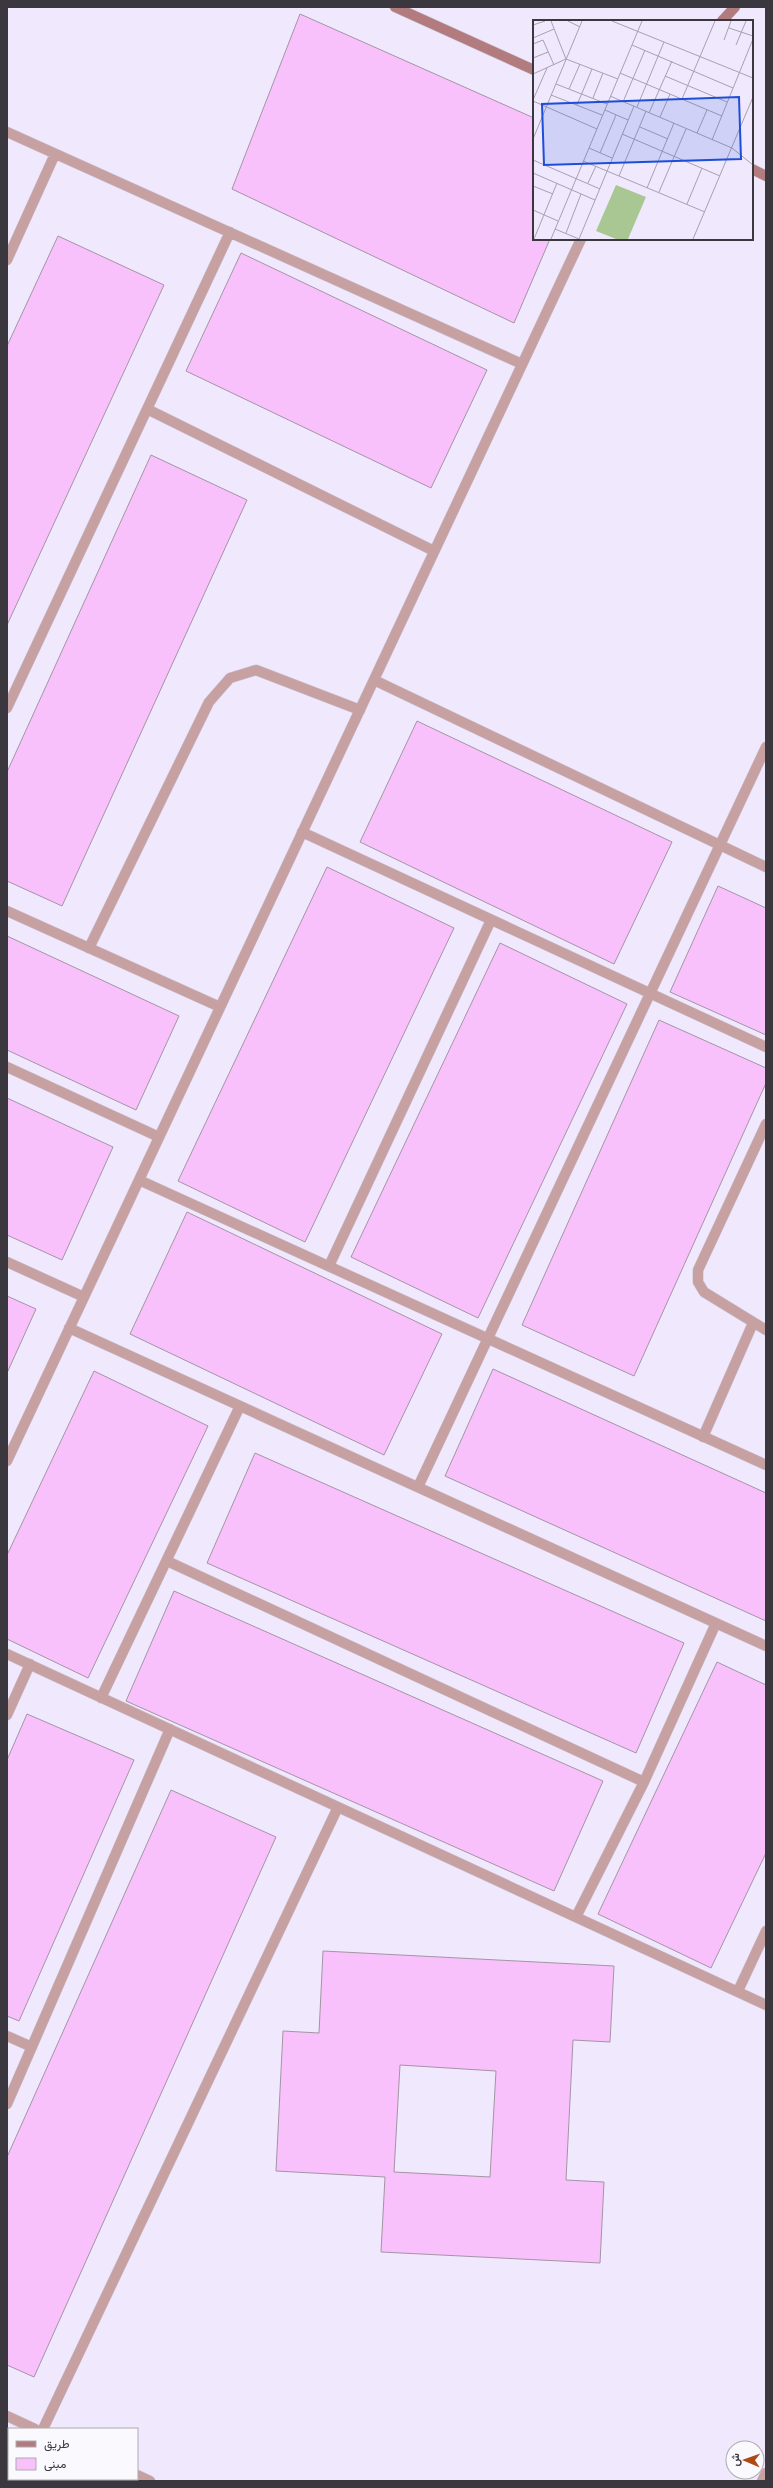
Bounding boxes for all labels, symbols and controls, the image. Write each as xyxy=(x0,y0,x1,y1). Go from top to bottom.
inset map xyxy=(533,20,753,240)
legend xyxy=(8,2428,138,2480)
text: طريق xyxy=(44,2435,70,2452)
north arrow xyxy=(725,2440,765,2480)
text: ش xyxy=(727,2453,742,2467)
text: مبنى xyxy=(44,2455,66,2472)

